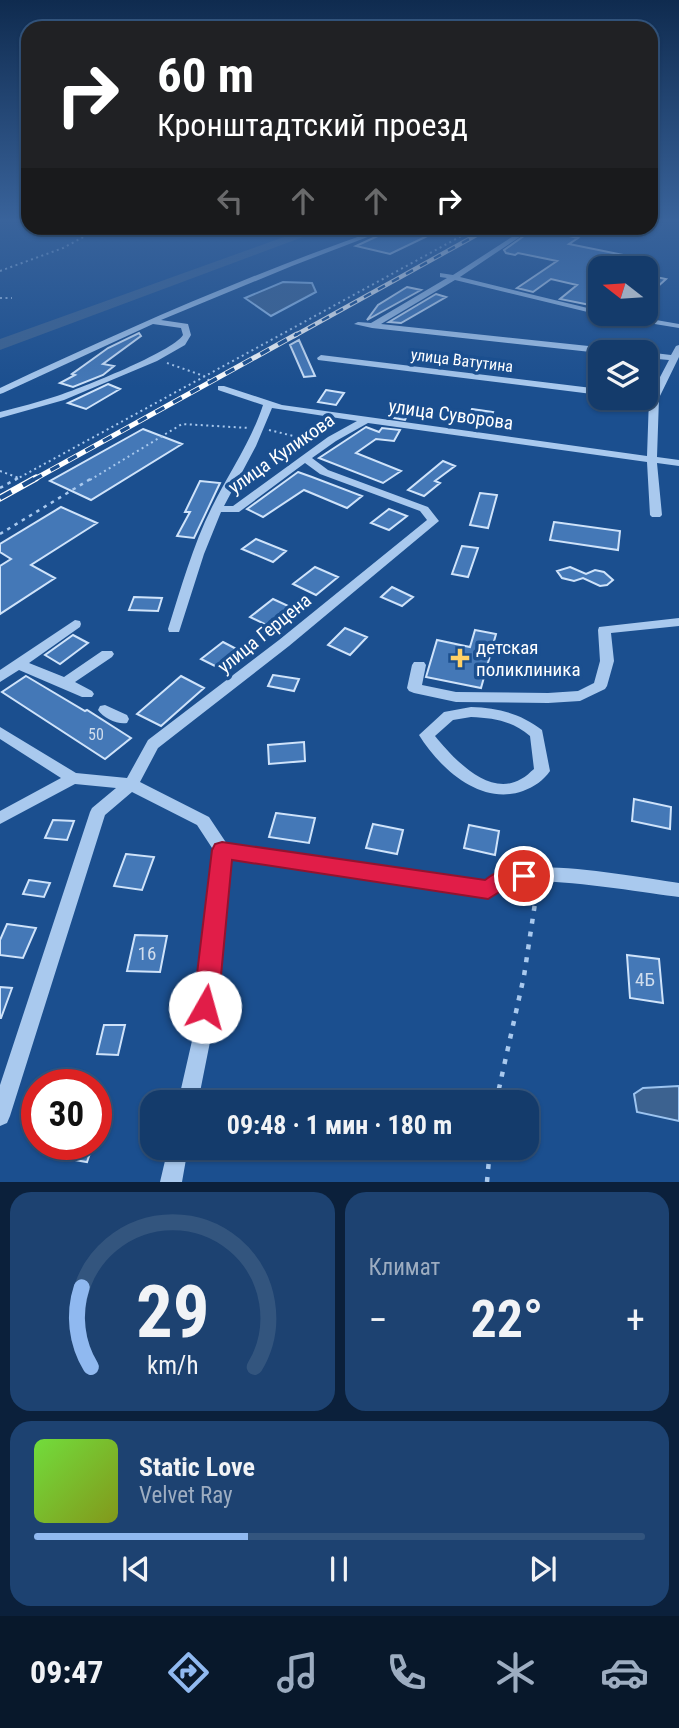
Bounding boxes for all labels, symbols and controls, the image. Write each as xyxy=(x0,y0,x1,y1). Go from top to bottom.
text: 60 m xyxy=(157,47,254,104)
icon: right xyxy=(42,49,133,140)
text: Кронштадтский проезд xyxy=(157,106,468,144)
icon: left xyxy=(211,182,249,220)
icon: ahead xyxy=(284,182,322,220)
icon: ahead xyxy=(357,182,395,220)
icon: right xyxy=(430,182,468,220)
north arrow xyxy=(588,256,658,326)
map controls xyxy=(588,256,658,410)
button: layers xyxy=(588,340,658,410)
street label: улица Ватутина xyxy=(410,345,514,376)
street label: улица Суворова xyxy=(387,394,515,435)
street label: улица Куликова xyxy=(224,408,339,499)
street label: улица Герцена xyxy=(213,589,316,678)
place label: детская поликлиника xyxy=(476,636,581,681)
marker: детская поликлиника xyxy=(450,648,470,668)
house number: 50 xyxy=(88,725,104,744)
pin xyxy=(494,846,554,906)
icon: arrive xyxy=(505,857,543,895)
house number: 16 xyxy=(138,942,156,965)
house number: 4Б xyxy=(635,968,655,991)
position arrow xyxy=(168,970,242,1044)
speed limit sign: 30 xyxy=(21,1069,112,1160)
text: 09:48 · 1 мин · 180 m xyxy=(227,1110,452,1140)
text: Климат xyxy=(369,1254,440,1281)
text: 29 xyxy=(135,1270,209,1356)
text: 22° xyxy=(470,1289,543,1350)
text: − xyxy=(369,1298,388,1342)
text: + xyxy=(626,1298,645,1342)
text: km/h xyxy=(147,1351,198,1380)
text: Static Love xyxy=(139,1452,255,1482)
text: Velvet Ray xyxy=(139,1482,233,1509)
icon: previous xyxy=(117,1550,155,1588)
icon: pause xyxy=(320,1550,358,1588)
icon: next xyxy=(524,1550,562,1588)
icon: directions xyxy=(164,1648,213,1697)
icon: music xyxy=(273,1648,322,1697)
icon: phone xyxy=(382,1648,431,1697)
icon: climate xyxy=(491,1648,540,1697)
icon: car xyxy=(600,1648,649,1697)
text: 09:47 xyxy=(30,1653,103,1691)

